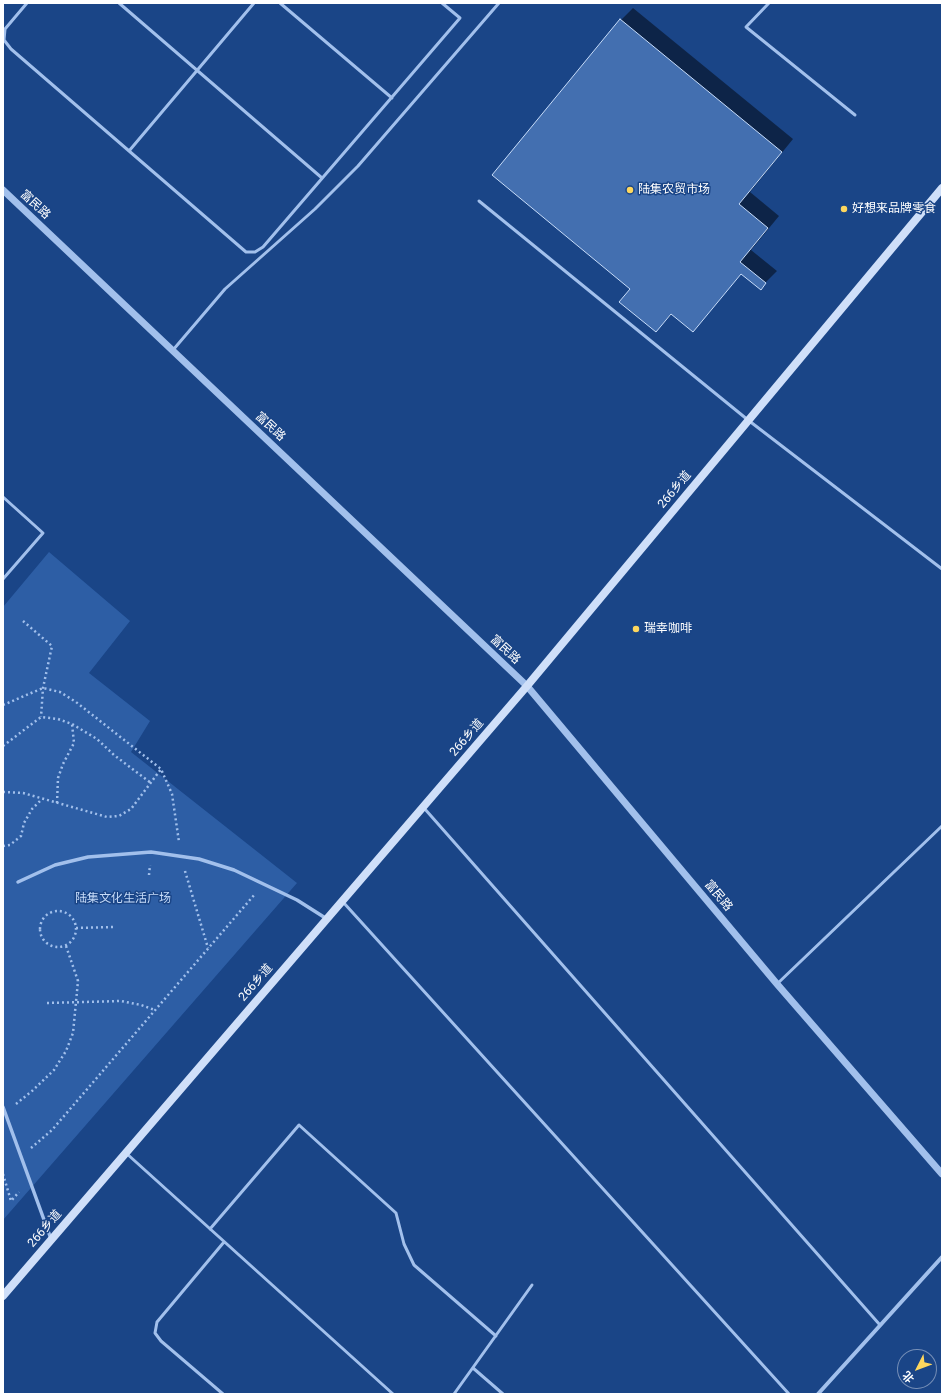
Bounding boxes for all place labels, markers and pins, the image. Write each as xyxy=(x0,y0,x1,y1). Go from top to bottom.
place label: 陆集农贸市场 xyxy=(638,183,710,197)
marker: 陆集农贸市场 xyxy=(625,185,635,195)
place label: 好想来品牌零食 xyxy=(852,202,936,216)
marker: 好想来品牌零食 xyxy=(839,204,849,214)
place label: 瑞幸咖啡 xyxy=(644,622,692,636)
marker: 瑞幸咖啡 xyxy=(631,624,641,634)

